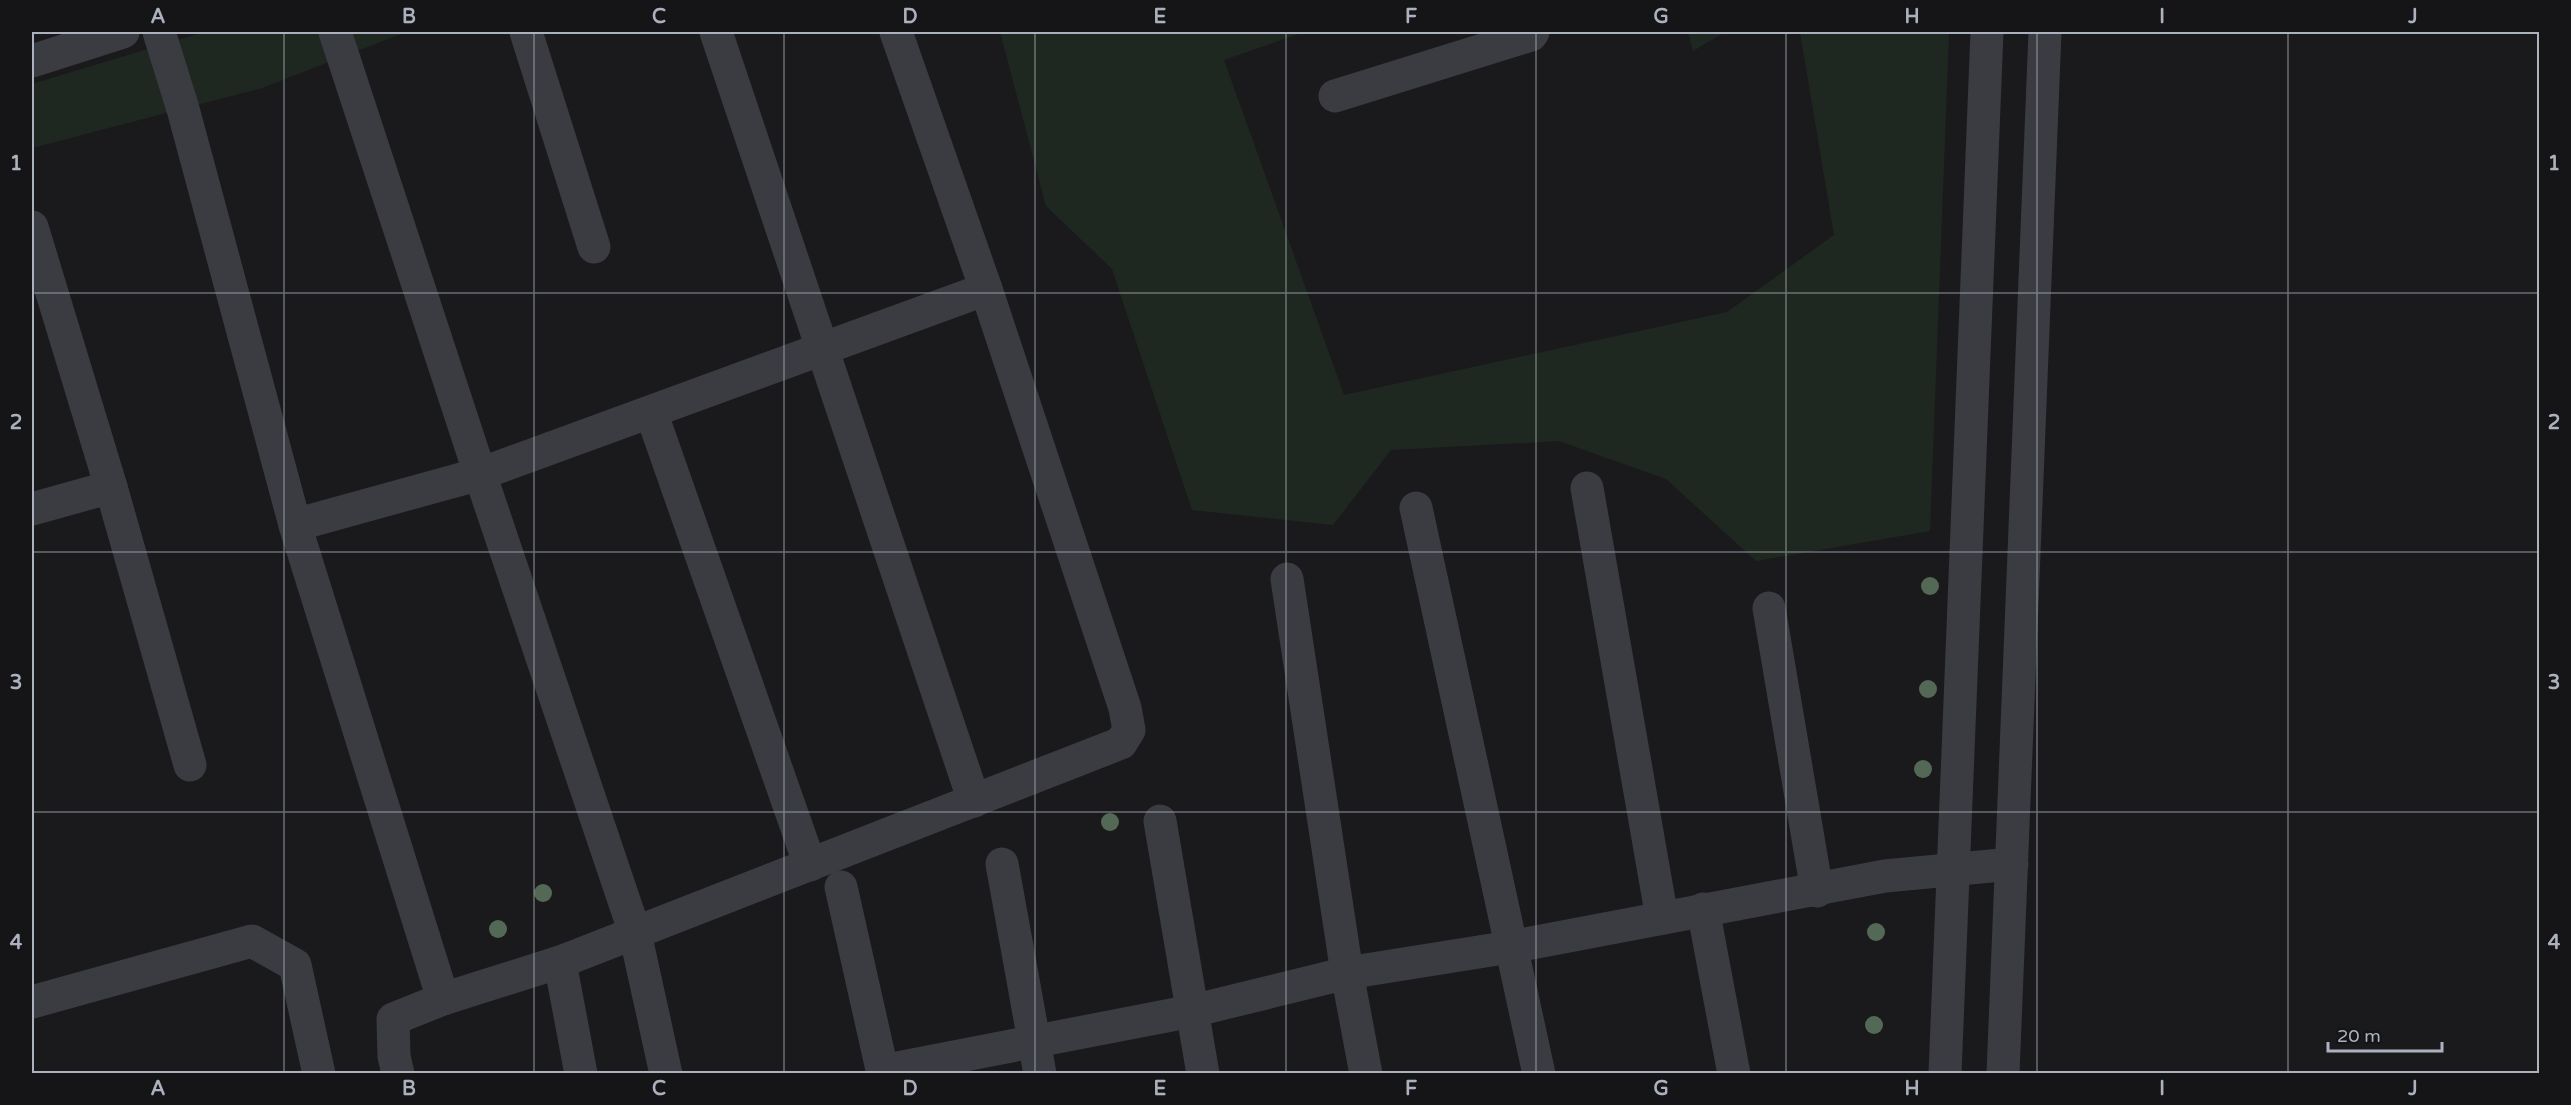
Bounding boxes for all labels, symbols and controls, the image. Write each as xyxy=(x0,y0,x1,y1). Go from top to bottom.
text: A xyxy=(151,5,166,29)
text: B xyxy=(402,5,416,29)
text: C xyxy=(652,5,666,29)
text: D xyxy=(902,5,918,29)
text: E xyxy=(1154,5,1167,29)
text: F xyxy=(1405,5,1417,29)
text: G xyxy=(1653,5,1669,29)
text: H xyxy=(1904,5,1920,29)
text: I xyxy=(2159,5,2165,29)
text: J xyxy=(2407,5,2418,29)
text: 1 xyxy=(10,152,22,176)
text: 1 xyxy=(2548,152,2560,176)
text: 2 xyxy=(10,411,22,435)
text: 2 xyxy=(2548,411,2560,435)
text: 3 xyxy=(10,671,22,695)
text: 3 xyxy=(2548,671,2560,695)
text: 4 xyxy=(10,931,23,955)
text: 4 xyxy=(2548,931,2561,955)
scale bar xyxy=(2328,1015,2442,1053)
text: 20 m xyxy=(2337,1025,2381,1047)
text: A xyxy=(151,1077,166,1101)
text: B xyxy=(402,1077,416,1101)
text: C xyxy=(652,1077,666,1101)
text: D xyxy=(902,1077,918,1101)
text: E xyxy=(1154,1077,1167,1101)
text: F xyxy=(1405,1077,1417,1101)
text: G xyxy=(1653,1077,1669,1101)
text: H xyxy=(1904,1077,1920,1101)
text: I xyxy=(2159,1077,2165,1101)
text: J xyxy=(2407,1077,2418,1101)

